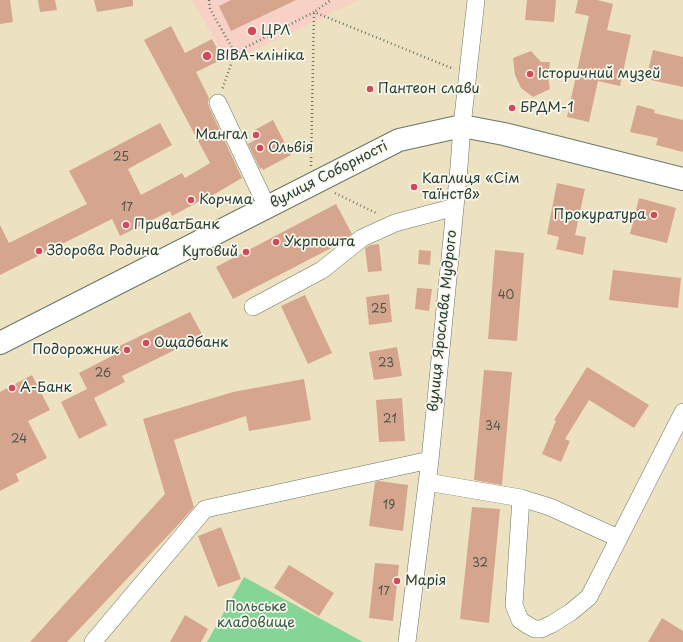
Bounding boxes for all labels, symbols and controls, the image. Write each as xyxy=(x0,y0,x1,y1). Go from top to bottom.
place label: ЦРЛ xyxy=(261,23,290,39)
marker: ЦРЛ xyxy=(246,25,258,37)
place label: ВІВА-клініка xyxy=(216,48,304,64)
marker: ВІВА-клініка xyxy=(201,50,213,62)
place label: Історичний музей xyxy=(538,66,660,82)
marker: Історичний музей xyxy=(525,69,535,79)
place label: Пантеон слави xyxy=(378,81,480,97)
marker: Пантеон слави xyxy=(365,84,375,94)
place label: БРДМ-1 xyxy=(520,100,574,116)
marker: БРДМ-1 xyxy=(507,103,517,113)
place label: Мангал xyxy=(195,127,248,143)
marker: Мангал xyxy=(251,130,261,140)
street label: вулиця Соборності xyxy=(267,138,391,212)
place label: Ольвія xyxy=(268,140,313,156)
marker: Ольвія xyxy=(255,143,265,153)
house number: 25 xyxy=(113,151,129,165)
place label: Каплиця «Сім таїнств» xyxy=(422,171,520,204)
marker: Каплиця «Сім таїнств» xyxy=(409,182,419,192)
place label: Корчма xyxy=(199,192,253,208)
marker: Корчма xyxy=(186,195,196,205)
house number: 17 xyxy=(121,201,133,215)
place label: Прокуратура xyxy=(554,207,646,223)
marker: Прокуратура xyxy=(649,210,659,220)
place label: ПриватБанк xyxy=(134,217,220,233)
marker: ПриватБанк xyxy=(121,220,131,230)
street label: вулиця Ярослава Мудрого xyxy=(425,229,461,413)
place label: Укрпошта xyxy=(284,234,355,250)
marker: Укрпошта xyxy=(271,237,281,247)
place label: Здорова Родина xyxy=(47,243,159,259)
place label: Кутовий xyxy=(182,244,238,260)
marker: Здорова Родина xyxy=(34,246,44,256)
marker: Кутовий xyxy=(241,247,251,257)
house number: 40 xyxy=(498,289,514,303)
house number: 25 xyxy=(371,303,387,317)
place label: Ощадбанк xyxy=(154,335,228,351)
marker: Ощадбанк xyxy=(141,338,151,348)
place label: Подорожник xyxy=(32,342,119,358)
marker: Подорожник xyxy=(122,345,132,355)
house number: 23 xyxy=(378,357,394,371)
house number: 26 xyxy=(95,367,111,381)
place label: А-Банк xyxy=(20,380,72,396)
marker: А-Банк xyxy=(7,383,17,393)
house number: 21 xyxy=(383,413,397,427)
house number: 34 xyxy=(485,420,501,434)
house number: 24 xyxy=(11,433,27,447)
house number: 19 xyxy=(383,499,395,513)
house number: 32 xyxy=(472,557,488,571)
place label: Марія xyxy=(405,573,446,589)
marker: Марія xyxy=(392,576,402,586)
house number: 17 xyxy=(378,585,390,599)
park label: Польське кладовище xyxy=(217,599,295,632)

